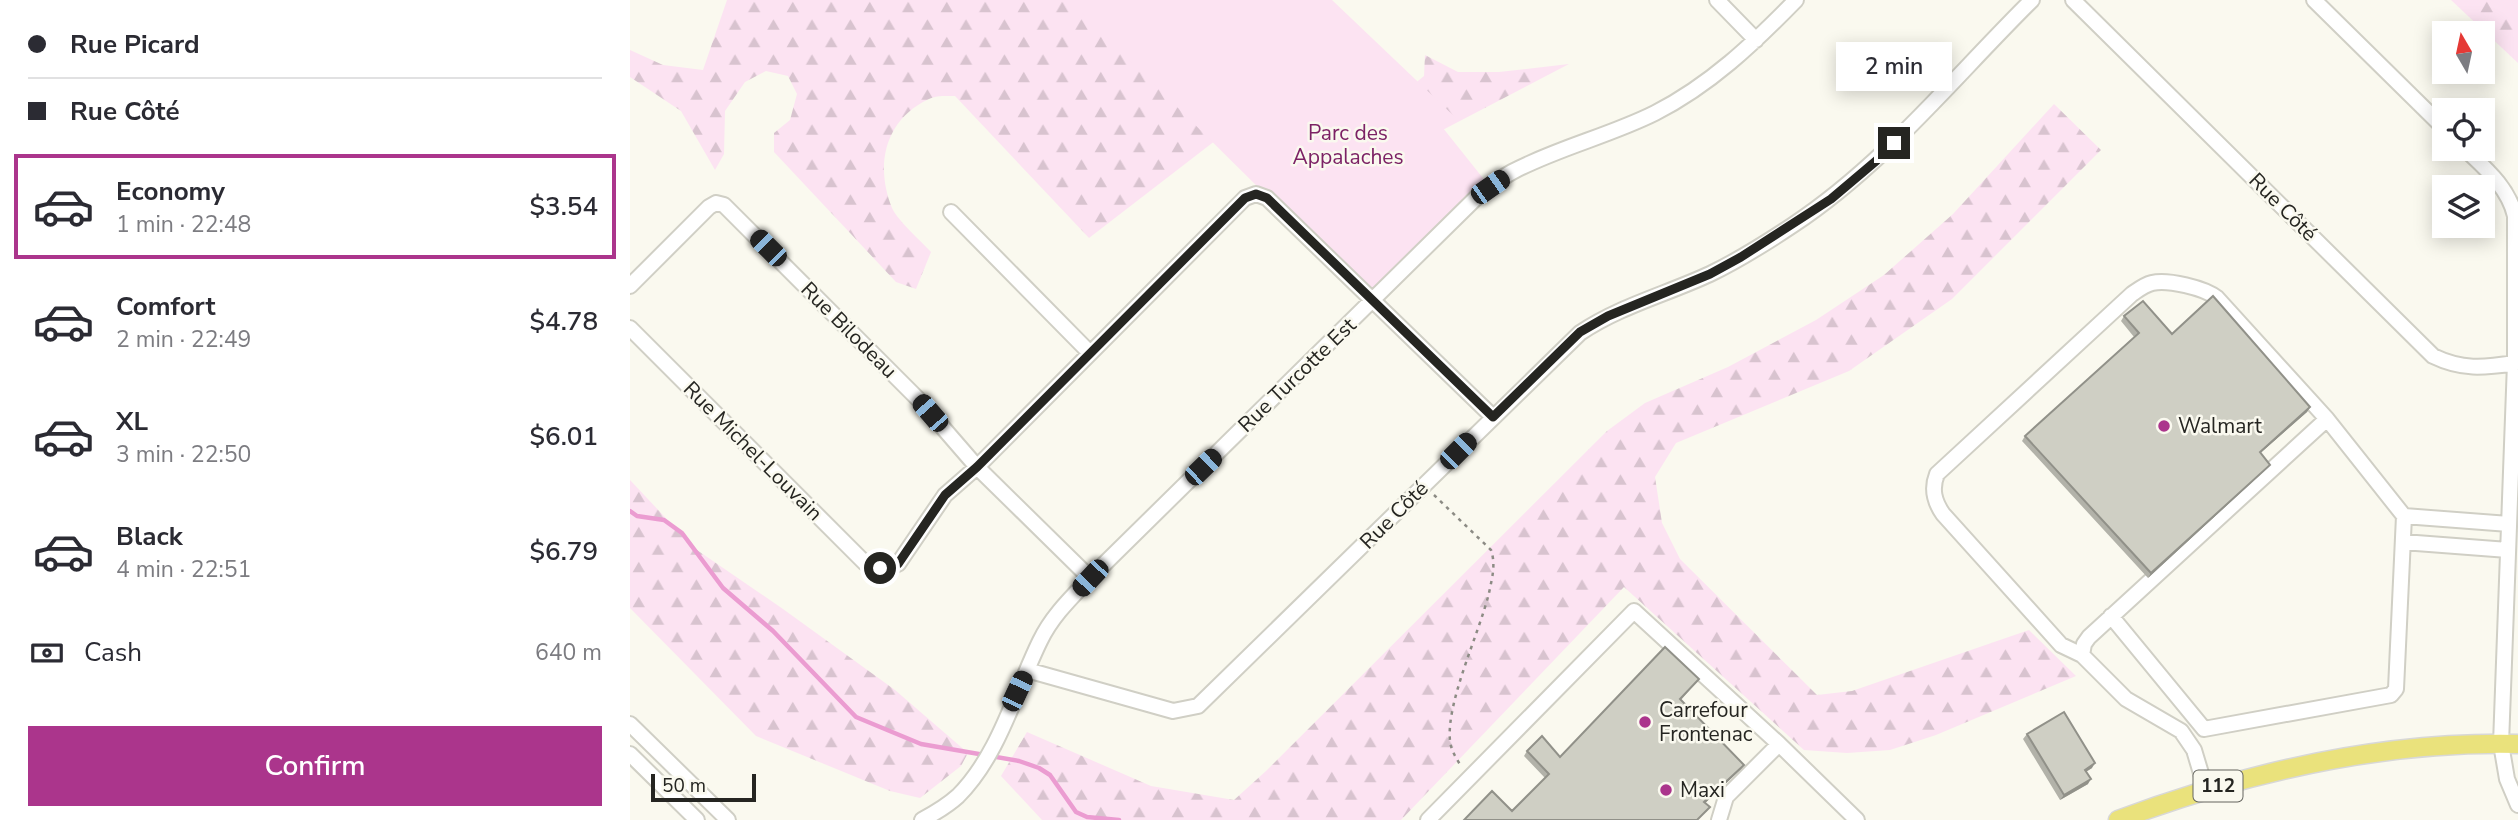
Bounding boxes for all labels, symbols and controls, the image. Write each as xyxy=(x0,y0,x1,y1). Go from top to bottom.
north arrow xyxy=(2432,21,2496,84)
map controls xyxy=(2432,21,2495,238)
text: Rue Picard xyxy=(70,27,200,62)
callout: 2 min xyxy=(1836,41,1952,90)
text: 2 min xyxy=(1865,51,1923,82)
text: Rue Côté xyxy=(70,94,180,129)
button: locate xyxy=(2432,98,2495,161)
park label: Parc des Appalaches xyxy=(1292,119,1404,171)
route end xyxy=(1878,127,1910,159)
car xyxy=(1467,166,1514,208)
street label: Rue Côté xyxy=(2243,167,2323,247)
text: Economy xyxy=(116,174,225,209)
icon: car xyxy=(32,175,95,238)
button: layers xyxy=(2432,175,2495,238)
text: $3.54 xyxy=(529,189,598,224)
text: 1 min · 22:48 xyxy=(116,209,251,240)
car xyxy=(746,226,791,270)
street label: Rue Bilodeau xyxy=(795,276,903,384)
text: Comfort xyxy=(116,289,216,324)
icon: car xyxy=(32,290,95,353)
text: $4.78 xyxy=(529,304,598,339)
street label: Rue Turcotte Est xyxy=(1232,311,1363,439)
text: 2 min · 22:49 xyxy=(116,324,251,355)
street label: Rue Michel-Louvain xyxy=(677,375,829,527)
car xyxy=(909,390,952,436)
text: XL xyxy=(116,404,148,439)
icon: car xyxy=(32,405,95,468)
place label: Walmart xyxy=(2178,412,2262,440)
marker: Walmart xyxy=(2156,418,2172,434)
text: $6.01 xyxy=(529,419,598,454)
car xyxy=(1436,429,1481,473)
text: 3 min · 22:50 xyxy=(116,439,251,470)
car xyxy=(1181,445,1226,489)
street label: Rue Côté xyxy=(1354,475,1434,555)
text: Black xyxy=(116,519,183,554)
icon: car xyxy=(32,520,95,583)
text: $6.79 xyxy=(529,534,598,569)
route start xyxy=(864,552,896,584)
text: 4 min · 22:51 xyxy=(116,554,251,585)
car xyxy=(1068,555,1113,601)
icon: cash xyxy=(28,634,66,672)
text: Cash xyxy=(84,635,142,670)
text: 640 m xyxy=(535,637,602,668)
car xyxy=(999,668,1036,714)
place label: Carrefour Frontenac xyxy=(1659,696,1753,748)
marker: Carrefour Frontenac xyxy=(1637,714,1653,730)
button: Confirm xyxy=(28,726,602,806)
scale bar xyxy=(651,771,756,803)
road number: 112 xyxy=(2194,771,2242,802)
text: 50 m xyxy=(662,773,706,799)
place label: Maxi xyxy=(1680,776,1725,804)
marker: Maxi xyxy=(1658,782,1674,798)

